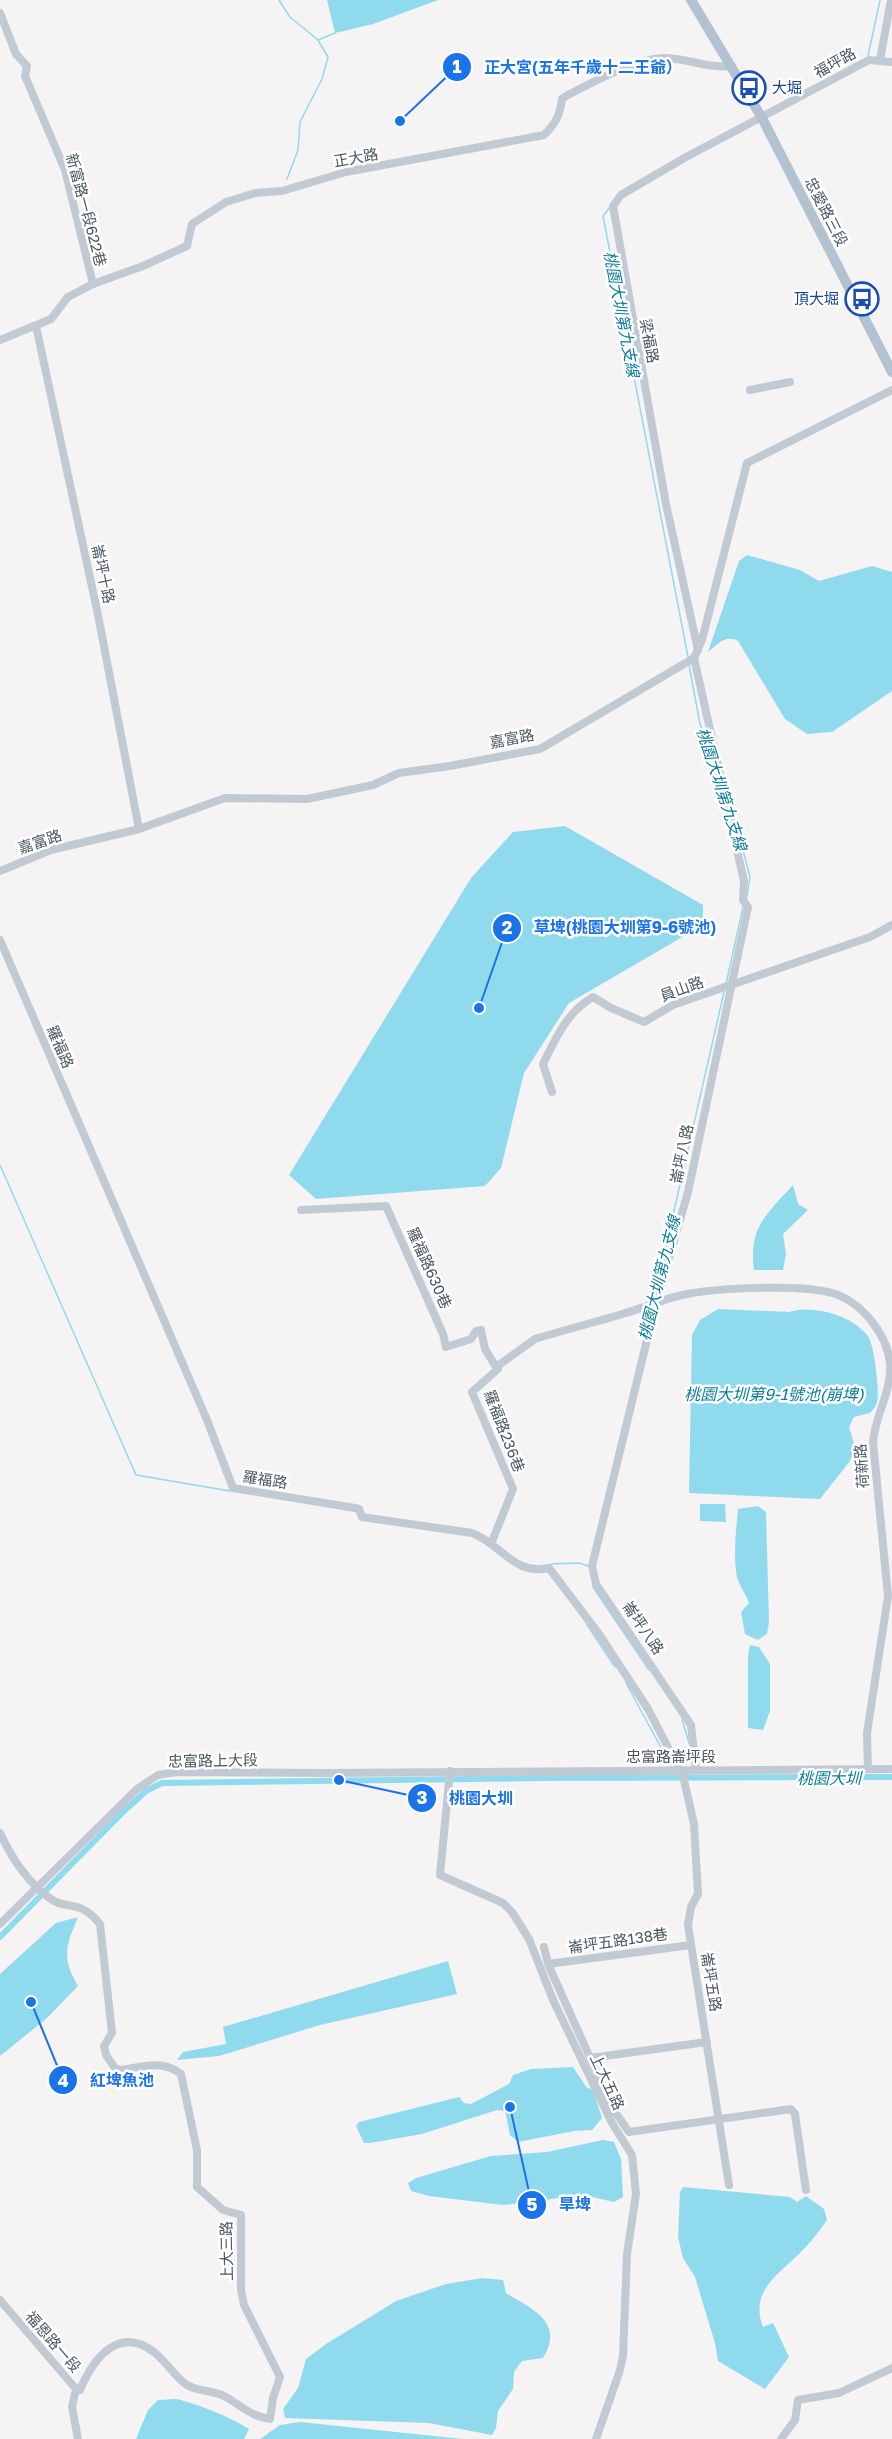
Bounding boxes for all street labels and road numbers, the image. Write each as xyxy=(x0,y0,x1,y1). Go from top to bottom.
street label: 福坪路 xyxy=(810,43,859,81)
street label: 正大路 xyxy=(332,144,380,170)
street label: 新富路一段622巷 xyxy=(63,151,111,268)
street label: 忠愛路三段 xyxy=(802,174,852,249)
street label: 梁福路 xyxy=(637,317,663,365)
street label: 崙坪十路 xyxy=(89,543,119,605)
street label: 嘉富路 xyxy=(488,725,536,751)
street label: 嘉富路 xyxy=(15,825,64,857)
street label: 員山路 xyxy=(657,972,706,1004)
street label: 羅福路 xyxy=(44,1022,78,1071)
street label: 崙坪八路 xyxy=(666,1123,696,1185)
street label: 羅福路630巷 xyxy=(404,1224,456,1311)
street label: 羅福路236巷 xyxy=(481,1387,529,1474)
street label: 荷新路 xyxy=(850,1443,872,1489)
street label: 羅福路 xyxy=(242,1467,289,1491)
street label: 崙坪八路 xyxy=(620,1598,668,1657)
street label: 忠富路崙坪段 xyxy=(626,1747,716,1765)
street label: 忠富路上大段 xyxy=(168,1750,258,1770)
street label: 崙坪五路138巷 xyxy=(567,1924,669,1956)
street label: 崙坪五路 xyxy=(698,1951,726,2013)
street label: 上大五路 xyxy=(587,2051,629,2113)
street label: 上大三路 xyxy=(216,2221,236,2281)
street label: 福恩路一段 xyxy=(22,2307,85,2376)

